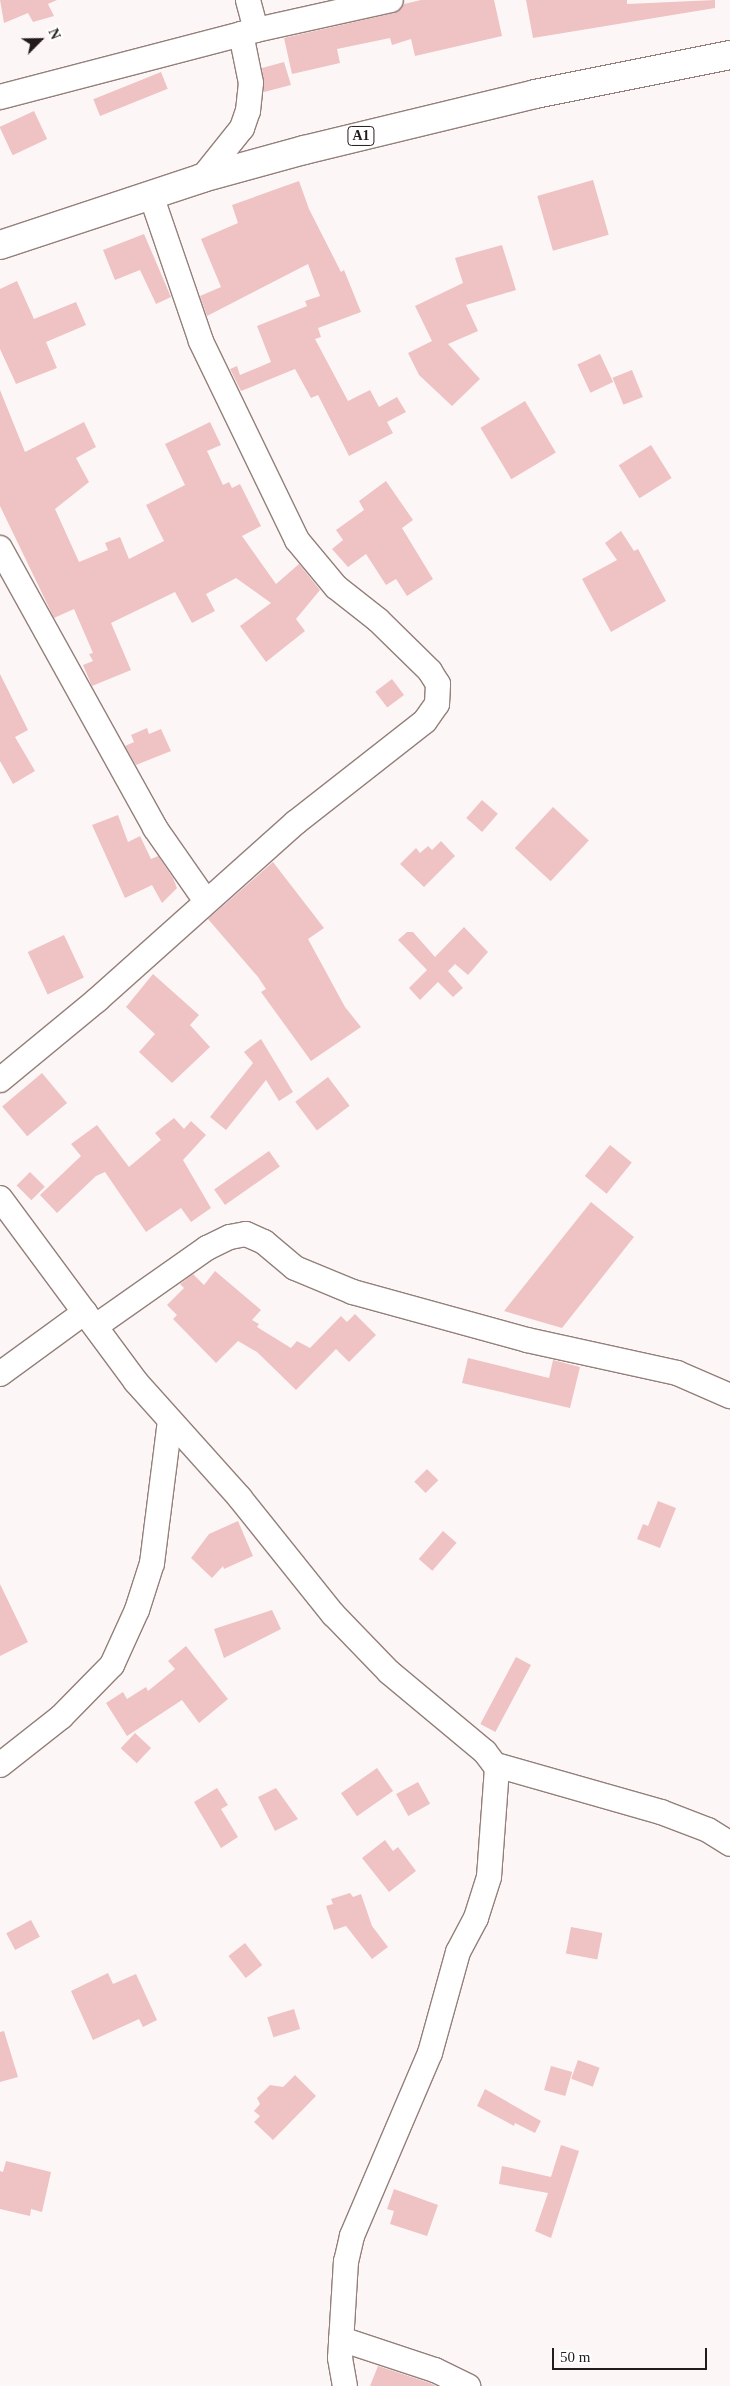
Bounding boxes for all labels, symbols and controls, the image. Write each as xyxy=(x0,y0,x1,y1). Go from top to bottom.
north arrow xyxy=(15,15,65,65)
text: N xyxy=(45,26,63,42)
road number: A1 xyxy=(347,124,375,148)
scale bar xyxy=(555,2338,710,2370)
text: 50 m xyxy=(560,2349,590,2365)

